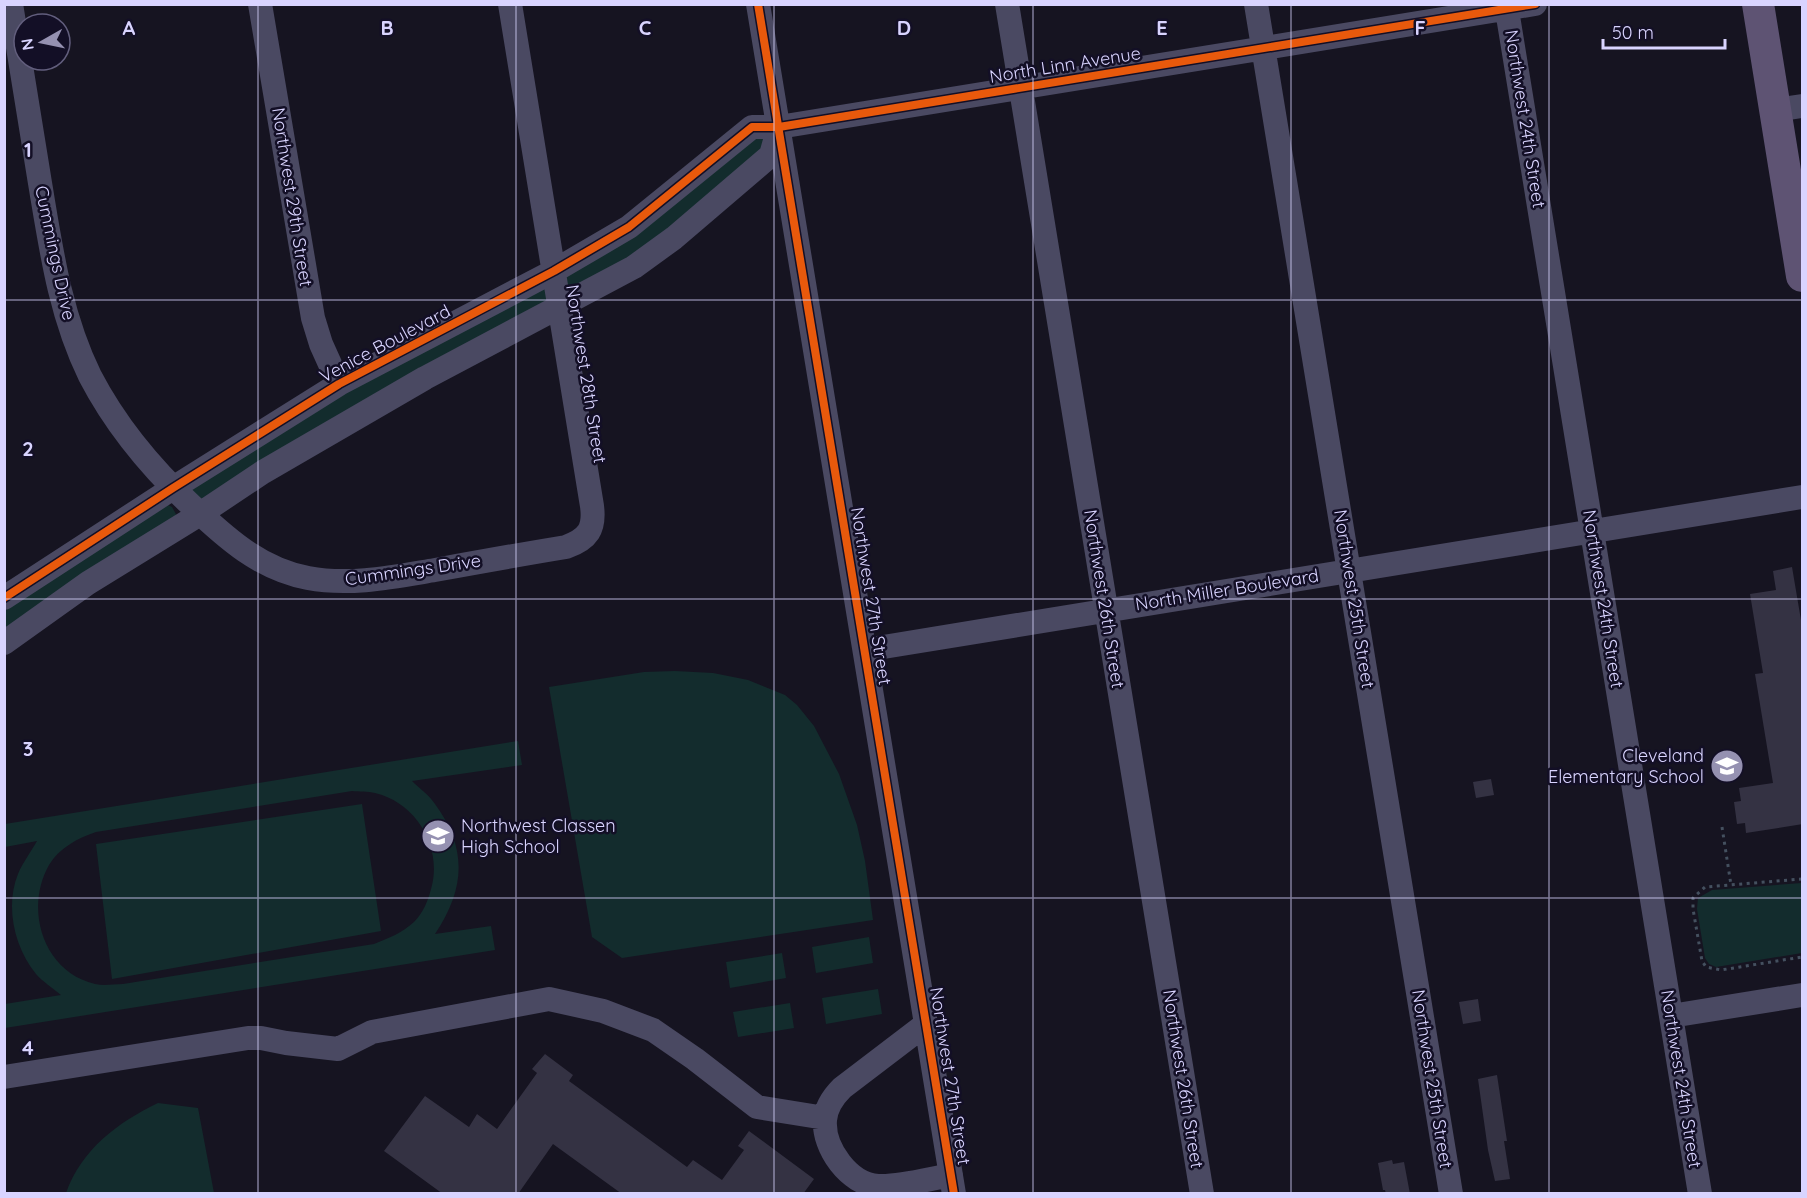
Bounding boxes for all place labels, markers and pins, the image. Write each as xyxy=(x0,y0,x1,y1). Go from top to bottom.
place label: Cleveland Elementary School xyxy=(1548,744,1704,788)
school or university icon: Cleveland Elementary School xyxy=(1709,748,1745,784)
place label: Northwest Classen High School xyxy=(461,814,616,858)
school or university icon: Northwest Classen High School xyxy=(420,818,456,854)

